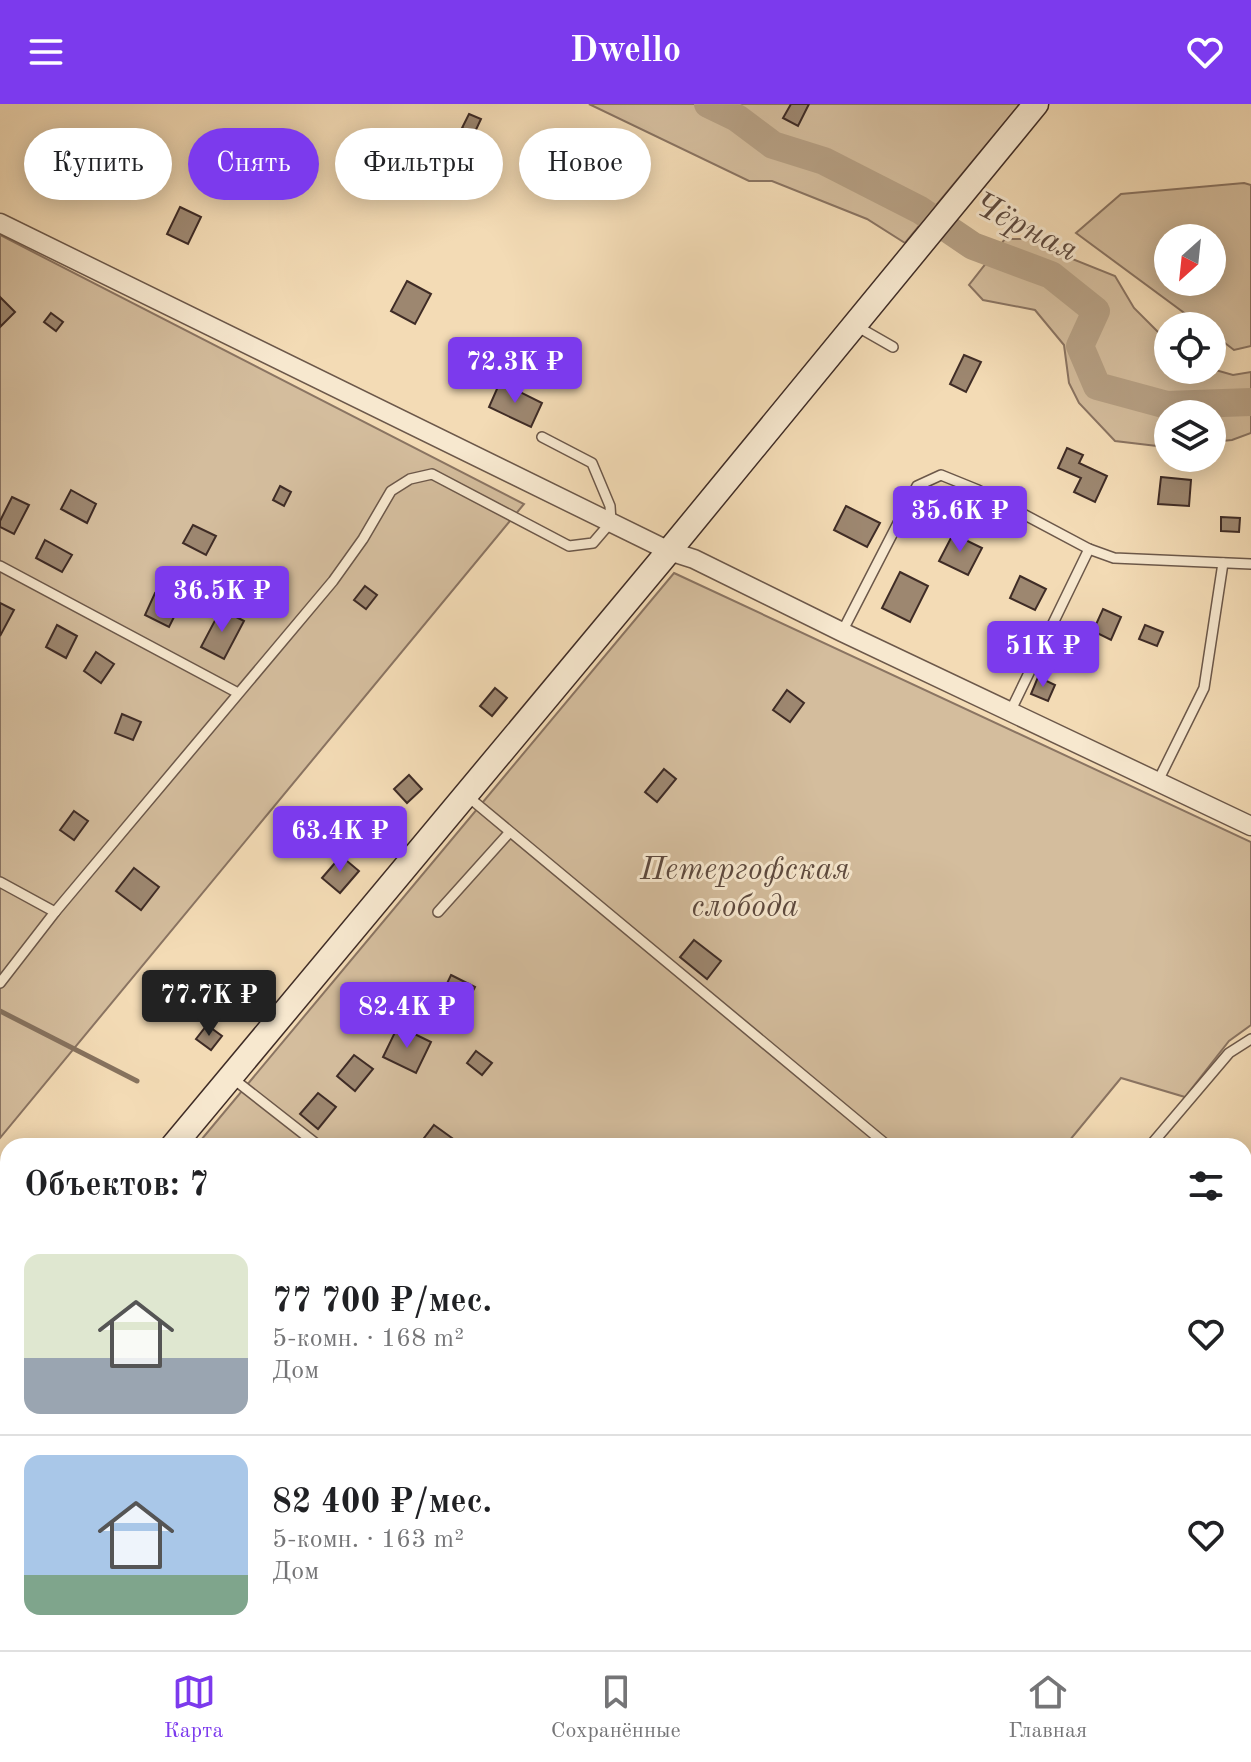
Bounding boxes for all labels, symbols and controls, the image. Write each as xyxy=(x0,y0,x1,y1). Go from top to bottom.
icon: menu xyxy=(24,30,68,74)
icon: heart xyxy=(1183,30,1227,74)
text: Dwello xyxy=(570,34,681,70)
chip: Купить xyxy=(24,128,172,200)
chip: Снять xyxy=(188,128,319,200)
chip: Фильтры xyxy=(335,128,503,200)
chip: Новое xyxy=(519,128,651,200)
water label: Чёрная xyxy=(967,187,1083,269)
north arrow xyxy=(1154,224,1226,296)
map controls xyxy=(1154,224,1226,472)
button: locate xyxy=(1154,312,1226,384)
pin: 72.3K ₽ xyxy=(441,337,589,405)
text: 72.3K ₽ xyxy=(466,350,564,376)
button: layers xyxy=(1154,400,1226,472)
pin: 35.6K ₽ xyxy=(886,486,1034,554)
text: 35.6K ₽ xyxy=(911,499,1009,525)
pin: 36.5K ₽ xyxy=(148,566,296,634)
text: 36.5K ₽ xyxy=(173,579,271,605)
pin: 51K ₽ xyxy=(987,621,1099,689)
text: 51K ₽ xyxy=(1005,634,1081,660)
pin: 63.4K ₽ xyxy=(266,806,414,874)
text: 63.4K ₽ xyxy=(291,819,389,845)
park label: Петергофская слобода xyxy=(639,855,850,924)
pin: 77.7K ₽ xyxy=(135,970,283,1038)
pin: 82.4K ₽ xyxy=(333,982,481,1050)
text: 77.7K ₽ xyxy=(160,983,258,1009)
text: 82.4K ₽ xyxy=(358,995,456,1021)
icon: filters xyxy=(1184,1164,1228,1208)
text: Объектов: 7 xyxy=(24,1169,209,1203)
text: 77 700 ₽/мес. xyxy=(272,1285,492,1319)
icon: home xyxy=(88,1286,184,1382)
icon: heart xyxy=(1184,1312,1228,1356)
text: 5-комн. · 168 m² xyxy=(272,1326,464,1352)
text: Дом xyxy=(272,1358,319,1384)
text: 82 400 ₽/мес. xyxy=(272,1486,492,1520)
icon: home xyxy=(88,1487,184,1583)
icon: heart xyxy=(1184,1513,1228,1557)
text: 5-комн. · 163 m² xyxy=(272,1527,464,1553)
text: Дом xyxy=(272,1559,319,1585)
tab: Карта xyxy=(164,1670,223,1745)
tab: Сохранённые xyxy=(551,1670,681,1745)
tab: Главная xyxy=(1008,1670,1087,1745)

